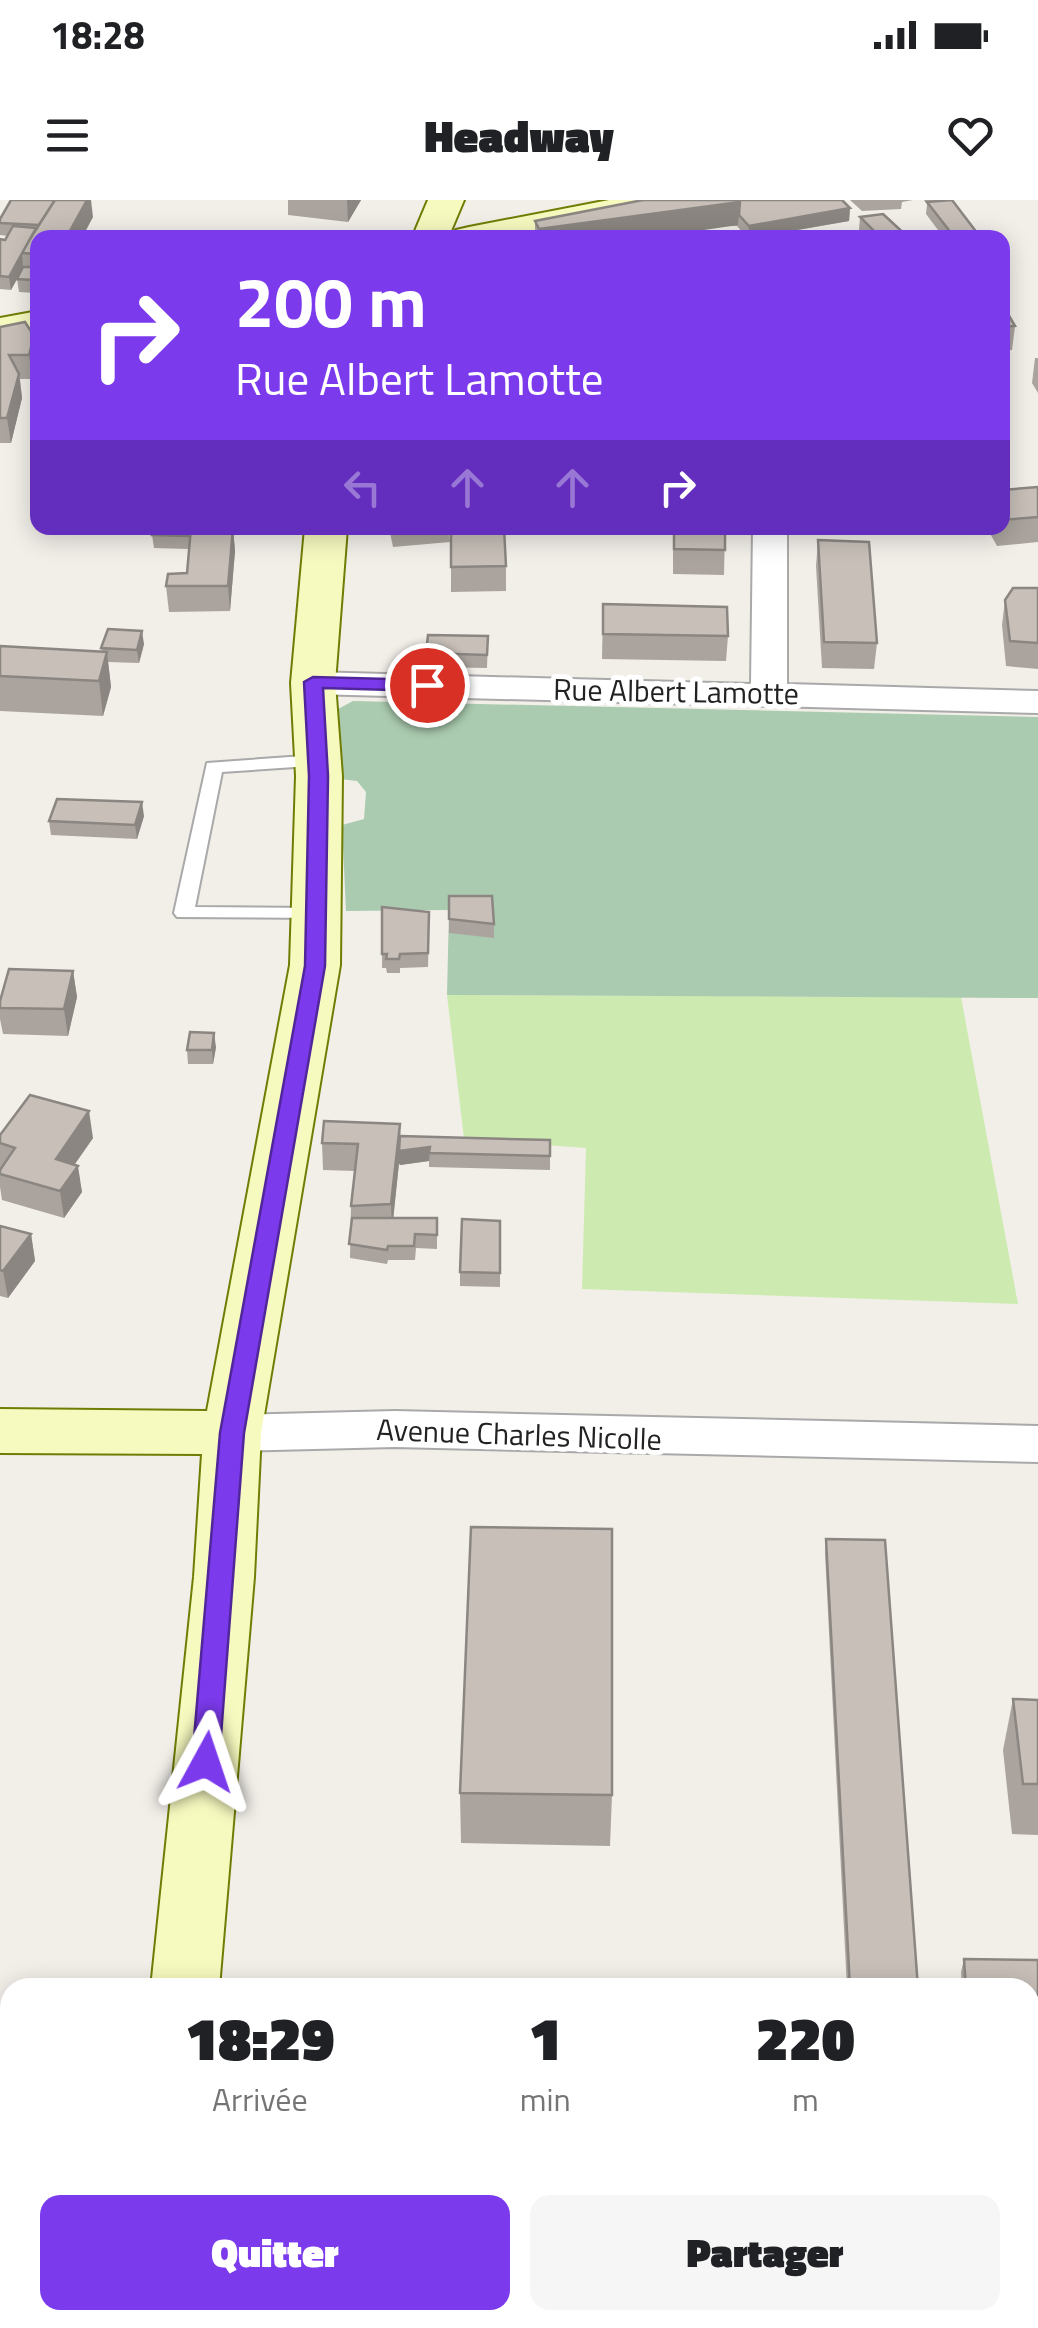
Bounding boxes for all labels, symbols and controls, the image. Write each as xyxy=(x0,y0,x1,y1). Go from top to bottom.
text: 18:28 xyxy=(50,6,145,64)
text: Headway xyxy=(424,101,614,169)
icon: menu xyxy=(40,108,95,163)
icon: heart xyxy=(943,108,998,163)
text: 200 m xyxy=(235,248,427,354)
icon: right xyxy=(70,270,200,400)
text: Rue Albert Lamotte xyxy=(235,344,604,412)
icon: left xyxy=(335,460,390,515)
icon: ahead xyxy=(440,460,495,515)
icon: ahead xyxy=(545,460,600,515)
icon: right xyxy=(650,460,705,515)
pin xyxy=(385,643,470,728)
icon: arrive xyxy=(400,658,455,713)
street label: Rue Albert Lamotte xyxy=(553,666,799,716)
street label: Avenue Charles Nicolle xyxy=(376,1406,662,1462)
position arrow xyxy=(154,1710,258,1814)
text: 18:29 xyxy=(185,1992,334,2083)
text: 1 xyxy=(529,1992,562,2083)
text: 220 xyxy=(756,1992,855,2083)
text: Arrivée xyxy=(212,2075,308,2123)
text: min xyxy=(520,2075,571,2123)
text: m xyxy=(792,2075,819,2123)
button: Quitter xyxy=(40,2195,510,2310)
button: Partager xyxy=(530,2195,1000,2310)

